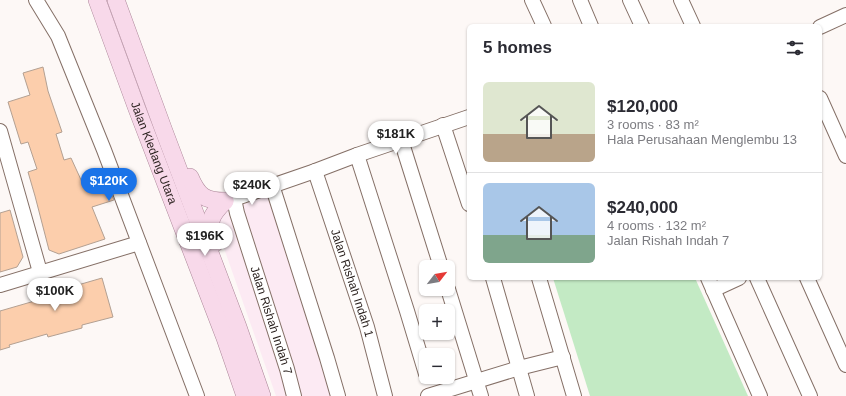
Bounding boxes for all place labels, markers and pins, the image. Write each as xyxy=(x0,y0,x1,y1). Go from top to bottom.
pin: $181K xyxy=(368,121,424,155)
pin: $120K xyxy=(81,168,137,202)
pin: $240K xyxy=(224,172,280,206)
pin: $196K xyxy=(177,223,233,257)
pin: $100K xyxy=(27,278,83,312)

